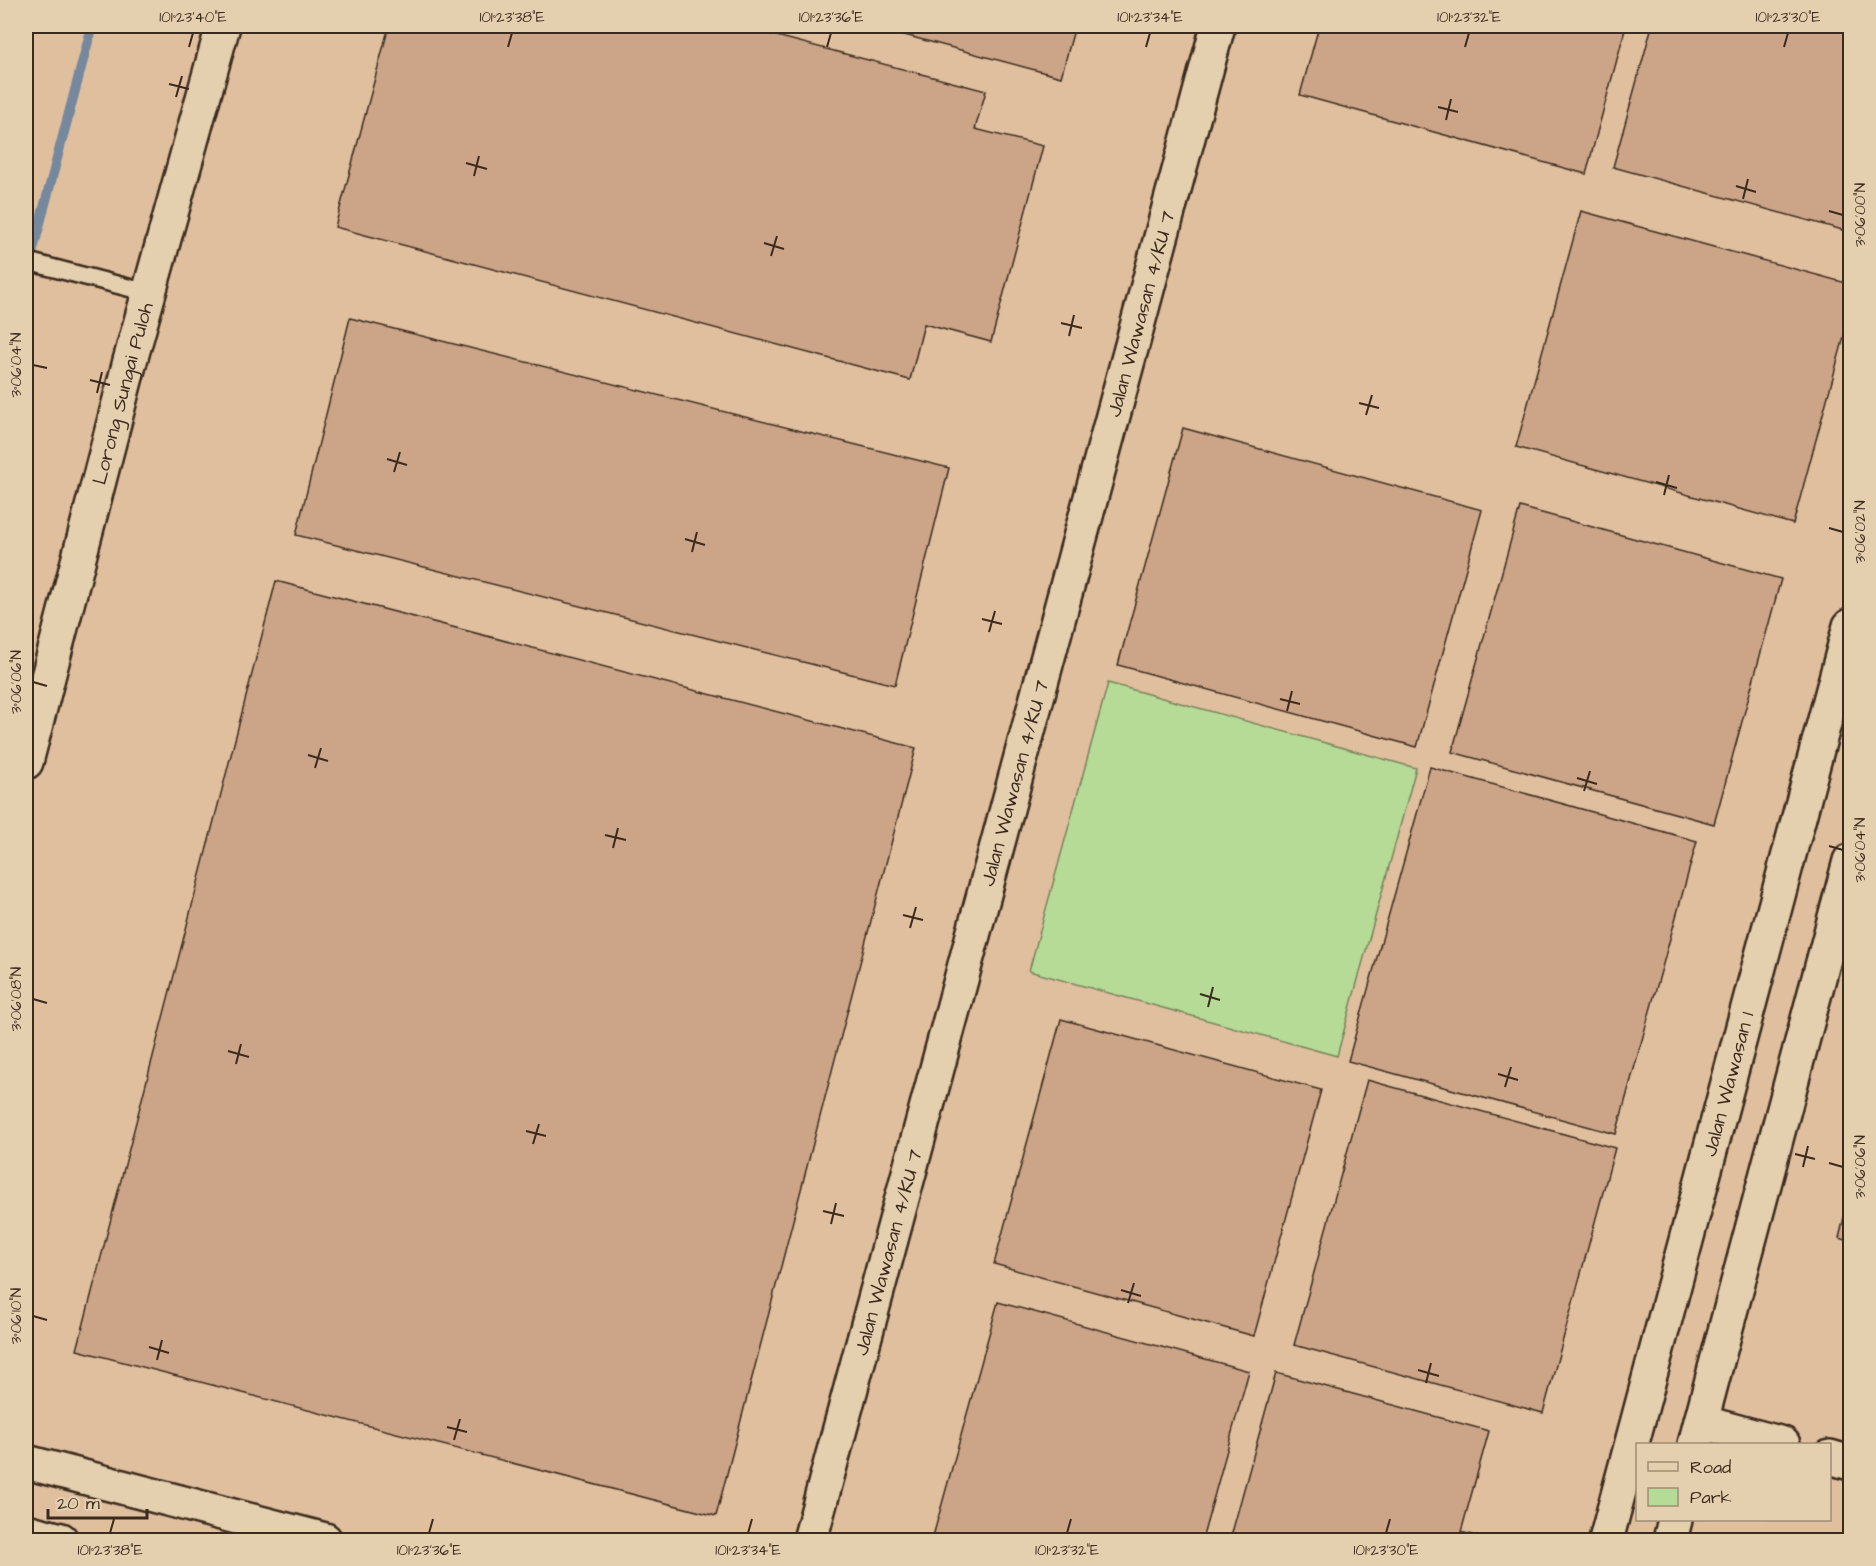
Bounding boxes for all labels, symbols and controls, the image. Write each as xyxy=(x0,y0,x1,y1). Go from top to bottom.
text: 101°23'40"E xyxy=(159,7,227,28)
text: 101°23'38"E xyxy=(479,7,545,28)
text: 101°23'36"E xyxy=(799,7,863,28)
text: 101°23'34"E xyxy=(1117,7,1183,28)
text: 101°23'32"E xyxy=(1437,7,1501,28)
text: 101°23'30"E xyxy=(1756,7,1821,28)
text: 3°06'00"N xyxy=(1850,183,1871,247)
street label: Jalan Wawasan 4/KU 7 xyxy=(1100,208,1183,420)
street label: Lorong Sungai Puloh xyxy=(86,299,161,488)
text: 3°06'04"N xyxy=(6,333,27,397)
text: 3°06'02"N xyxy=(1850,500,1871,564)
text: 3°06'06"N xyxy=(6,650,27,714)
street label: Jalan Wawasan 4/KU 7 xyxy=(974,677,1056,889)
text: 3°06'04"N xyxy=(1850,818,1871,882)
text: 3°06'08"N xyxy=(6,967,27,1031)
street label: Jalan Wawasan 1 xyxy=(1696,1009,1761,1159)
text: 3°06'06"N xyxy=(1850,1135,1871,1199)
street label: Jalan Wawasan 4/KU 7 xyxy=(847,1146,930,1359)
text: 3°06'10"N xyxy=(6,1288,27,1344)
legend xyxy=(1636,1443,1831,1521)
text: Road xyxy=(1690,1455,1731,1480)
scale bar xyxy=(48,1482,147,1520)
text: Park xyxy=(1690,1485,1732,1510)
text: 20 m xyxy=(57,1491,100,1516)
text: 101°23'38"E xyxy=(77,1540,143,1561)
text: 101°23'36"E xyxy=(397,1540,461,1561)
text: 101°23'34"E xyxy=(715,1540,781,1561)
text: 101°23'32"E xyxy=(1035,1540,1099,1561)
text: 101°23'30"E xyxy=(1354,1540,1419,1561)

